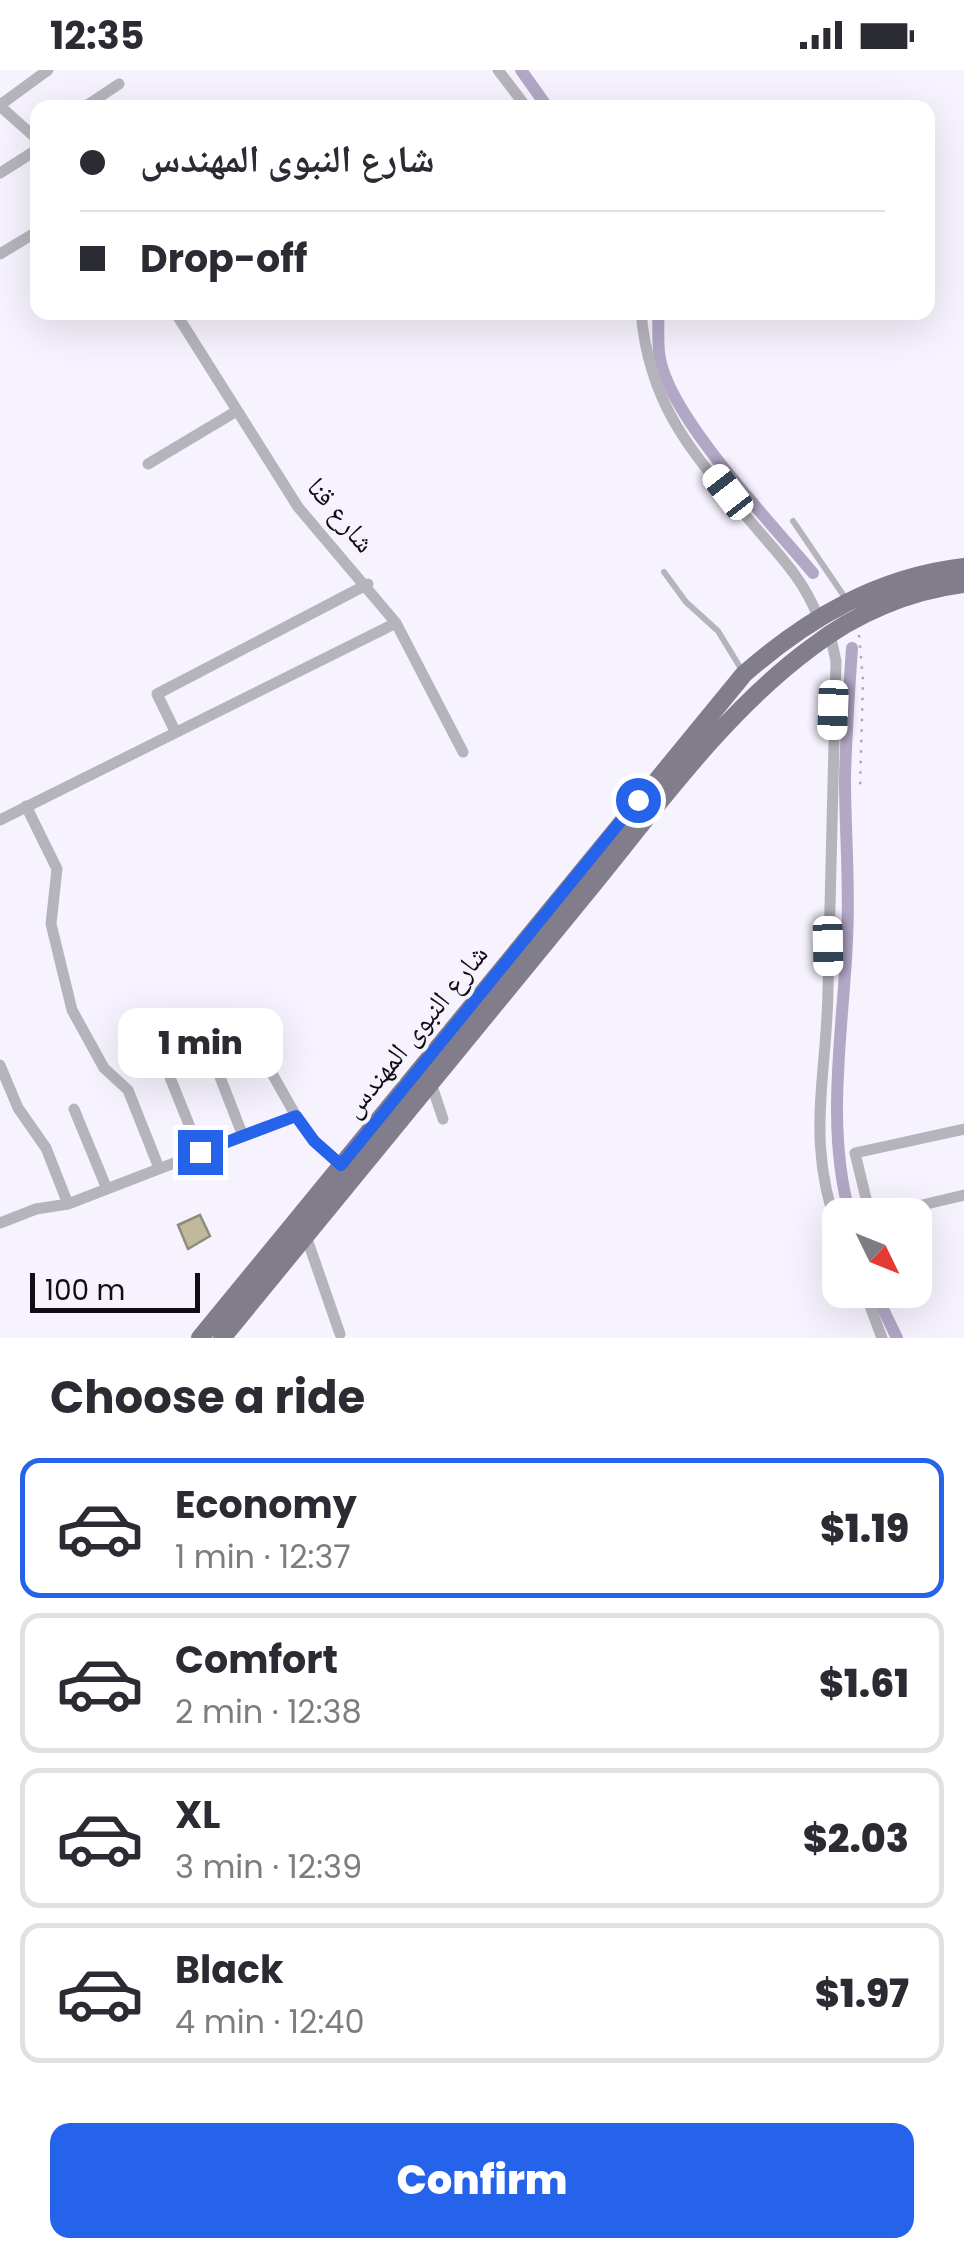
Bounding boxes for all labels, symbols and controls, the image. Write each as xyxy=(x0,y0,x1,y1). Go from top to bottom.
text: 12:35 xyxy=(50,9,144,62)
text: شارع النبوى المهندس xyxy=(140,132,435,185)
text: Drop-off xyxy=(140,232,308,285)
car xyxy=(698,459,758,525)
street label: شارع قنا xyxy=(298,469,384,561)
car xyxy=(817,679,849,741)
route start xyxy=(616,778,661,823)
car xyxy=(812,916,844,976)
street label: شارع النبوى المهندس xyxy=(333,936,497,1126)
callout: 1 min xyxy=(118,1007,282,1077)
text: 1 min xyxy=(158,1020,243,1065)
route end xyxy=(178,1130,223,1175)
north arrow xyxy=(822,1198,932,1308)
map controls xyxy=(822,1198,932,1308)
scale bar xyxy=(30,1268,200,1312)
text: 100 m xyxy=(45,1271,125,1310)
text: Choose a ride xyxy=(50,1366,365,1429)
text: Economy xyxy=(175,1478,357,1531)
icon: car xyxy=(55,1483,145,1573)
text: $1.19 xyxy=(820,1502,909,1555)
text: 1 min · 12:37 xyxy=(175,1534,351,1579)
text: Comfort xyxy=(175,1633,338,1686)
icon: car xyxy=(55,1638,145,1728)
text: $1.61 xyxy=(819,1657,909,1710)
text: 2 min · 12:38 xyxy=(175,1689,362,1734)
text: XL xyxy=(175,1788,220,1841)
icon: car xyxy=(55,1793,145,1883)
text: $2.03 xyxy=(803,1812,909,1865)
text: 3 min · 12:39 xyxy=(175,1844,362,1889)
text: Black xyxy=(175,1943,284,1996)
icon: car xyxy=(55,1948,145,2038)
text: $1.97 xyxy=(815,1967,909,2020)
text: 4 min · 12:40 xyxy=(175,1999,365,2044)
button: Confirm xyxy=(50,2123,914,2238)

